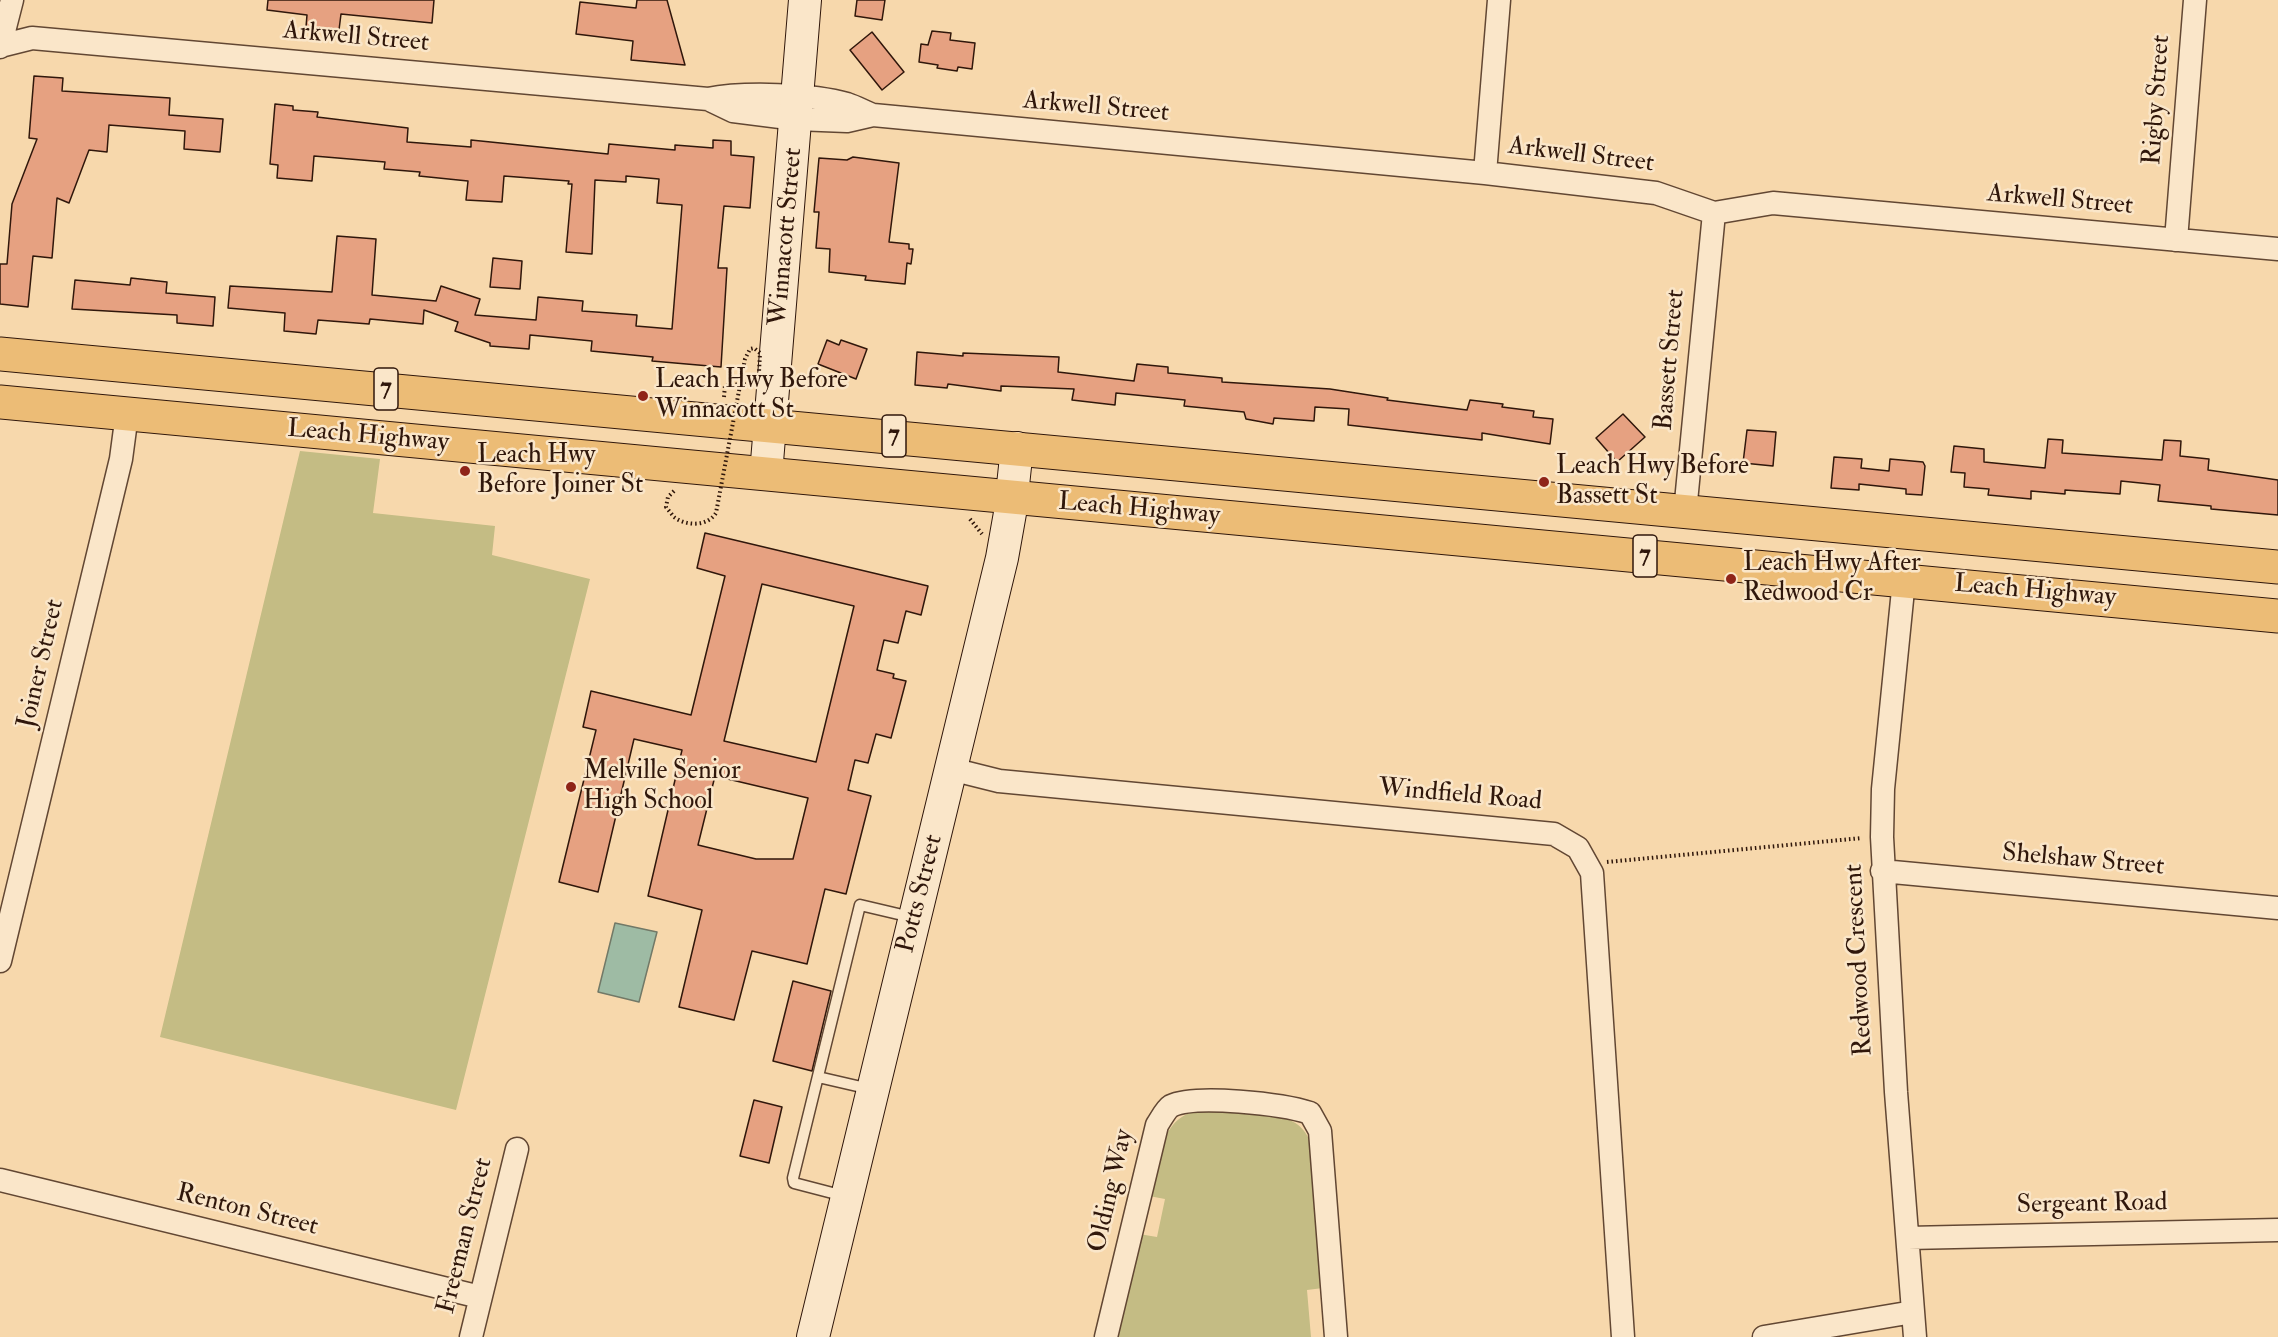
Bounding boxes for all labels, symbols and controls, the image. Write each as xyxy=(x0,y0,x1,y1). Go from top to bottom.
street label: Arkwell Street xyxy=(282,16,430,60)
street label: Rigby Street xyxy=(2138,34,2178,166)
street label: Arkwell Street xyxy=(1022,86,1170,130)
street label: Arkwell Street xyxy=(1506,132,1656,180)
street label: Winnacott Street xyxy=(764,147,810,327)
street label: Arkwell Street xyxy=(1986,179,2134,223)
street label: Bassett Street xyxy=(1649,288,1693,432)
place label: Leach Hwy Before Winnacott St xyxy=(655,365,848,426)
road number: 7 xyxy=(374,368,398,410)
marker: Leach Hwy Before Winnacott St xyxy=(636,389,650,403)
street label: Leach Highway xyxy=(286,414,450,460)
road number: 7 xyxy=(882,415,906,457)
place label: Leach Hwy Before Joiner St xyxy=(477,440,643,502)
place label: Leach Hwy Before Bassett St xyxy=(1556,451,1749,512)
marker: Leach Hwy Before Joiner St xyxy=(458,464,472,478)
marker: Leach Hwy Before Bassett St xyxy=(1537,475,1551,489)
street label: Leach Highway xyxy=(1057,487,1221,533)
road number: 7 xyxy=(1633,535,1657,577)
place label: Leach Hwy After Redwood Cr xyxy=(1743,548,1921,610)
street label: Leach Highway xyxy=(1953,569,2117,615)
marker: Leach Hwy After Redwood Cr xyxy=(1724,572,1738,586)
street label: Joiner Street xyxy=(12,596,72,732)
place label: Melville Senior High School xyxy=(583,756,741,818)
street label: Windfield Road xyxy=(1377,773,1543,819)
marker: Melville Senior High School xyxy=(564,780,578,794)
street label: Potts Street xyxy=(891,832,951,956)
street label: Shelshaw Street xyxy=(2001,838,2165,884)
street label: Redwood Crescent xyxy=(1839,863,1881,1057)
street label: Olding Way xyxy=(1083,1127,1141,1255)
street label: Freeman Street xyxy=(432,1155,500,1317)
street label: Renton Street xyxy=(173,1178,321,1244)
street label: Sergeant Road xyxy=(2016,1188,2168,1222)

